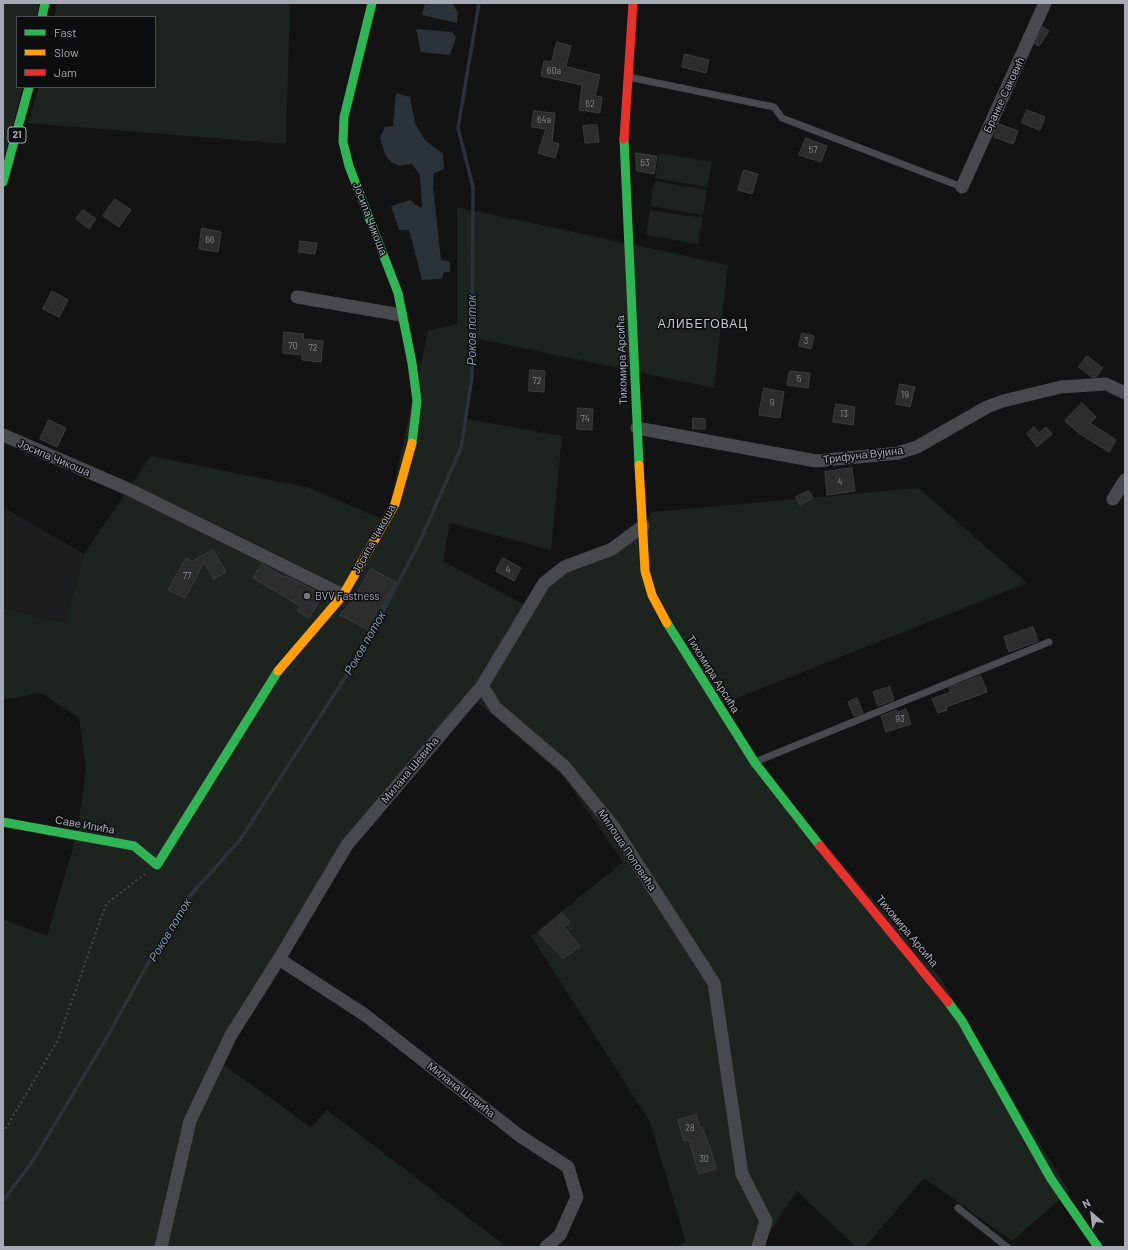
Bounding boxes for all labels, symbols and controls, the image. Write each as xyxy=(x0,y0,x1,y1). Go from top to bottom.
legend xyxy=(16,16,156,88)
text: Fast xyxy=(54,25,77,39)
text: Slow xyxy=(54,45,79,59)
street label: Бранке Саковић xyxy=(981,55,1027,135)
text: Jam xyxy=(54,65,77,79)
house number: 60a xyxy=(547,66,561,76)
house number: 62 xyxy=(585,99,595,109)
house number: 64a xyxy=(537,115,551,125)
road number: 21 xyxy=(8,127,26,143)
house number: 57 xyxy=(809,145,817,155)
house number: 63 xyxy=(640,158,650,168)
street label: Јосипа Чикоша xyxy=(350,181,390,257)
house number: 66 xyxy=(205,235,215,245)
water label: Роков поток xyxy=(465,295,479,365)
street label: Тихомира Арсића xyxy=(614,315,630,405)
district label: АЛИБЕГОВАЦ xyxy=(658,317,748,331)
house number: 3 xyxy=(804,336,808,346)
house number: 70 xyxy=(288,341,298,351)
house number: 72 xyxy=(308,343,318,353)
house number: 5 xyxy=(797,374,801,384)
house number: 72 xyxy=(532,376,542,386)
house number: 19 xyxy=(901,390,909,400)
house number: 9 xyxy=(770,398,774,408)
house number: 13 xyxy=(840,409,848,419)
house number: 74 xyxy=(580,414,590,424)
street label: Јосипа Чикоша xyxy=(16,437,92,479)
street label: Трифуна Вујина xyxy=(822,444,904,466)
house number: 4 xyxy=(838,477,842,487)
street label: Јосипа Чикоша xyxy=(350,502,398,576)
house number: 4 xyxy=(506,565,510,575)
house number: 77 xyxy=(183,571,191,581)
place label: BVV Fastness xyxy=(315,589,380,603)
marker: BVV Fastness xyxy=(302,591,312,601)
water label: Роков поток xyxy=(341,609,389,677)
street label: Тихомира Арсића xyxy=(684,633,742,715)
house number: 93 xyxy=(895,714,905,724)
street label: Милана Шевића xyxy=(378,734,442,806)
street label: Милоша Поповића xyxy=(595,807,659,893)
street label: Саве Ипића xyxy=(54,813,116,837)
street label: Тихомира Арсића xyxy=(873,893,941,969)
water label: Роков поток xyxy=(146,896,194,964)
street label: Милана Шевића xyxy=(424,1059,498,1121)
house number: 28 xyxy=(685,1123,695,1133)
house number: 30 xyxy=(699,1154,709,1164)
north arrow xyxy=(1072,1194,1112,1234)
text: N xyxy=(1080,1196,1092,1210)

